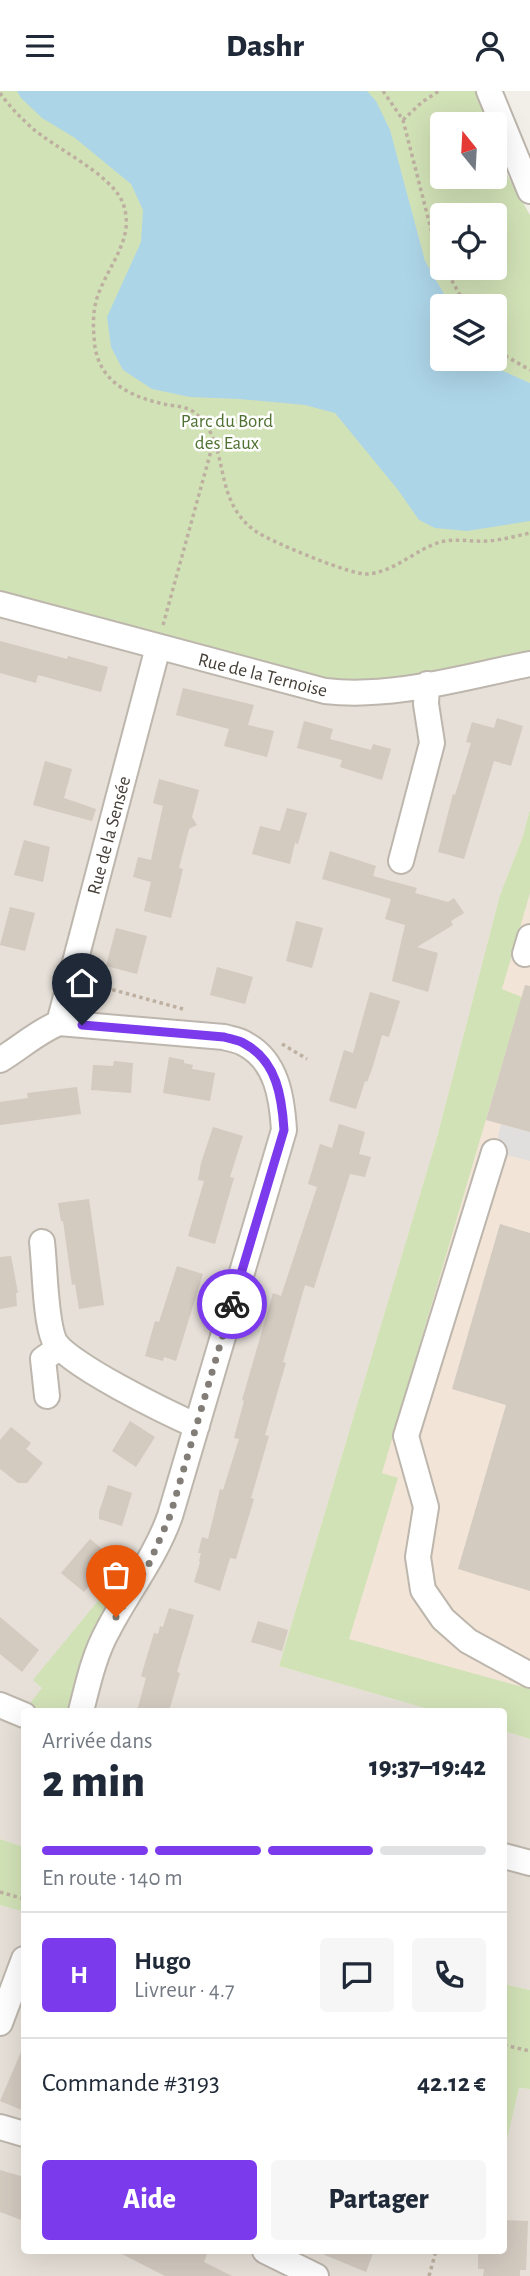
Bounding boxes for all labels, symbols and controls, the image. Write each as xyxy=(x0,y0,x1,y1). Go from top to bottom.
icon: menu xyxy=(21,27,59,65)
icon: person xyxy=(471,27,509,65)
text: Dashr xyxy=(226,30,304,62)
north arrow xyxy=(430,112,508,189)
map controls xyxy=(430,112,507,371)
button: locate xyxy=(430,203,507,280)
button: layers xyxy=(430,294,507,371)
park label: Parc du Bord des Eaux xyxy=(181,412,273,453)
street label: Rue de la Ternoise xyxy=(196,650,329,701)
street label: Rue de la Sensée xyxy=(85,774,134,897)
pin xyxy=(52,953,112,1025)
icon: home xyxy=(63,964,101,1002)
courier xyxy=(197,1269,267,1339)
icon: bike xyxy=(213,1285,251,1323)
pin xyxy=(86,1545,146,1617)
icon: bag xyxy=(97,1556,135,1594)
text: Arrivée dans xyxy=(42,1730,153,1753)
text: 19:37–19:42 xyxy=(369,1754,486,1780)
text: 2 min xyxy=(42,1759,145,1805)
text: En route · 140 m xyxy=(42,1867,183,1890)
button: chat xyxy=(320,1938,394,2012)
button: phone xyxy=(412,1938,486,2012)
text: Hugo xyxy=(134,1948,191,1974)
text: H xyxy=(70,1962,88,1988)
text: Livreur · 4.7 xyxy=(134,1979,235,2002)
text: Commande #3193 xyxy=(42,2070,220,2096)
text: 42.12 € xyxy=(417,2070,486,2096)
button: Aide xyxy=(42,2160,257,2240)
button: Partager xyxy=(271,2160,486,2240)

